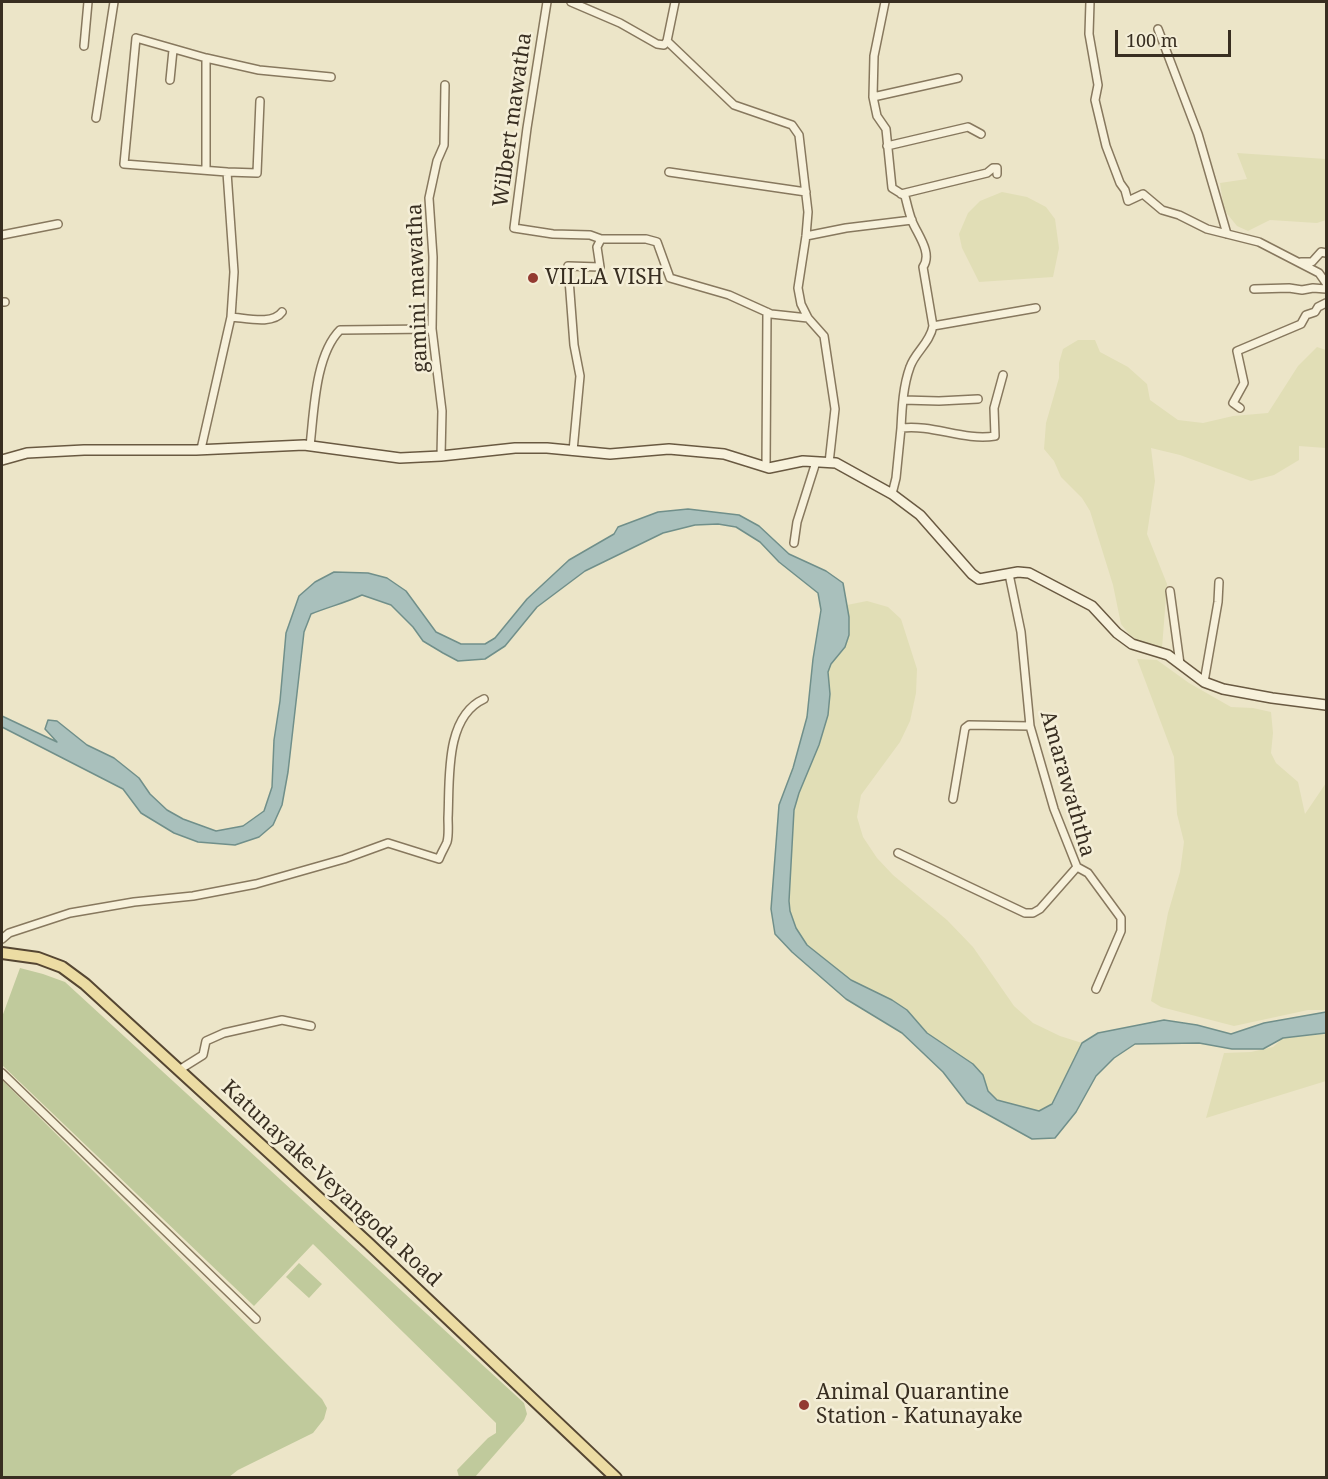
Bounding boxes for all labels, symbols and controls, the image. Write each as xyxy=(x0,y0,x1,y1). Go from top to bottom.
scale bar xyxy=(1118,18,1234,56)
text: 100 m xyxy=(1126,28,1178,52)
street label: Wilbert mawatha xyxy=(488,31,538,209)
street label: gamini mawatha xyxy=(402,203,434,373)
place label: VILLA VISH xyxy=(545,265,663,291)
marker: VILLA VISH xyxy=(526,271,540,285)
street label: Amarawaththa xyxy=(1034,708,1100,860)
street label: Katunayake-Veyangoda Road xyxy=(216,1076,446,1292)
place label: Animal Quarantine Station - Katunayake xyxy=(816,1380,1023,1430)
marker: Animal Quarantine Station - Katunayake xyxy=(797,1398,811,1412)

